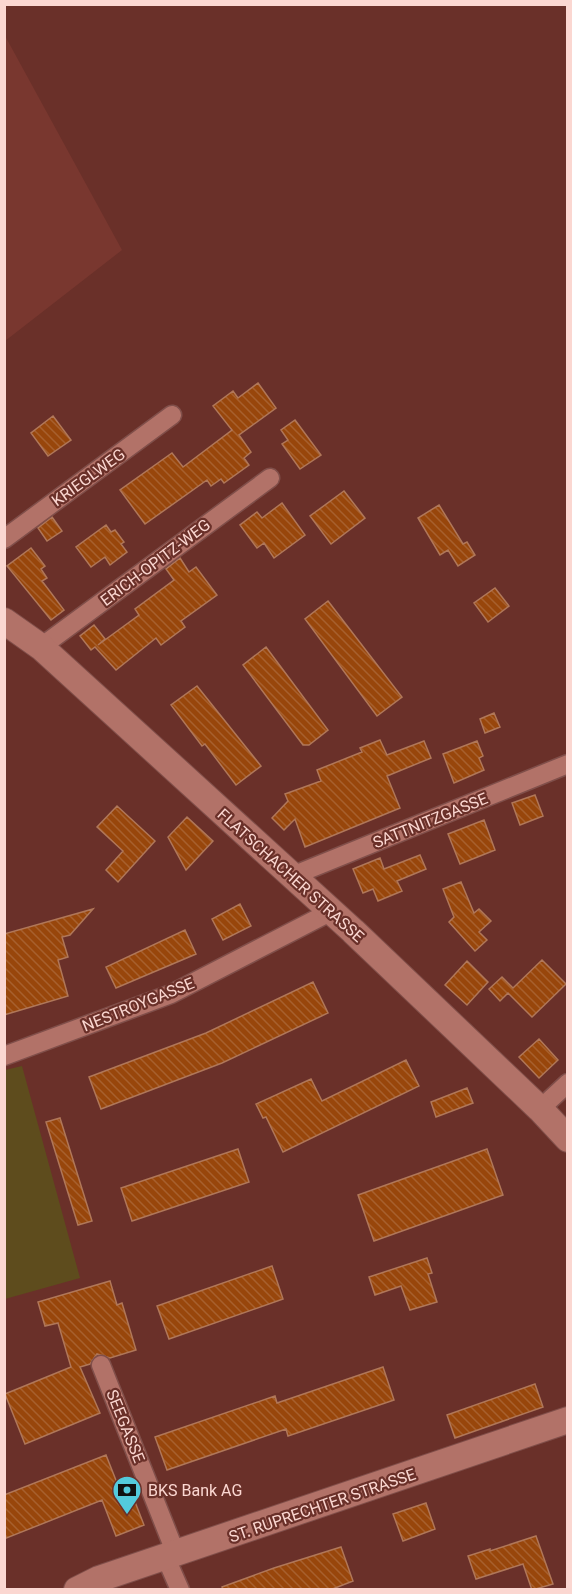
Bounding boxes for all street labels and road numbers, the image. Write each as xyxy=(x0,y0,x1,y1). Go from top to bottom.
street label: KRIEGLWEG xyxy=(48,444,129,510)
street label: ERICH-OPITZ-WEG xyxy=(97,515,214,610)
street label: SATTNITZGASSE xyxy=(370,789,490,852)
street label: FLATSCHACHER STRASSE xyxy=(214,805,368,946)
street label: NESTROYGASSE xyxy=(80,973,197,1036)
street label: SEEGASSE xyxy=(102,1387,149,1466)
street label: ST. RUPRECHTER STRASSE xyxy=(226,1465,418,1546)

